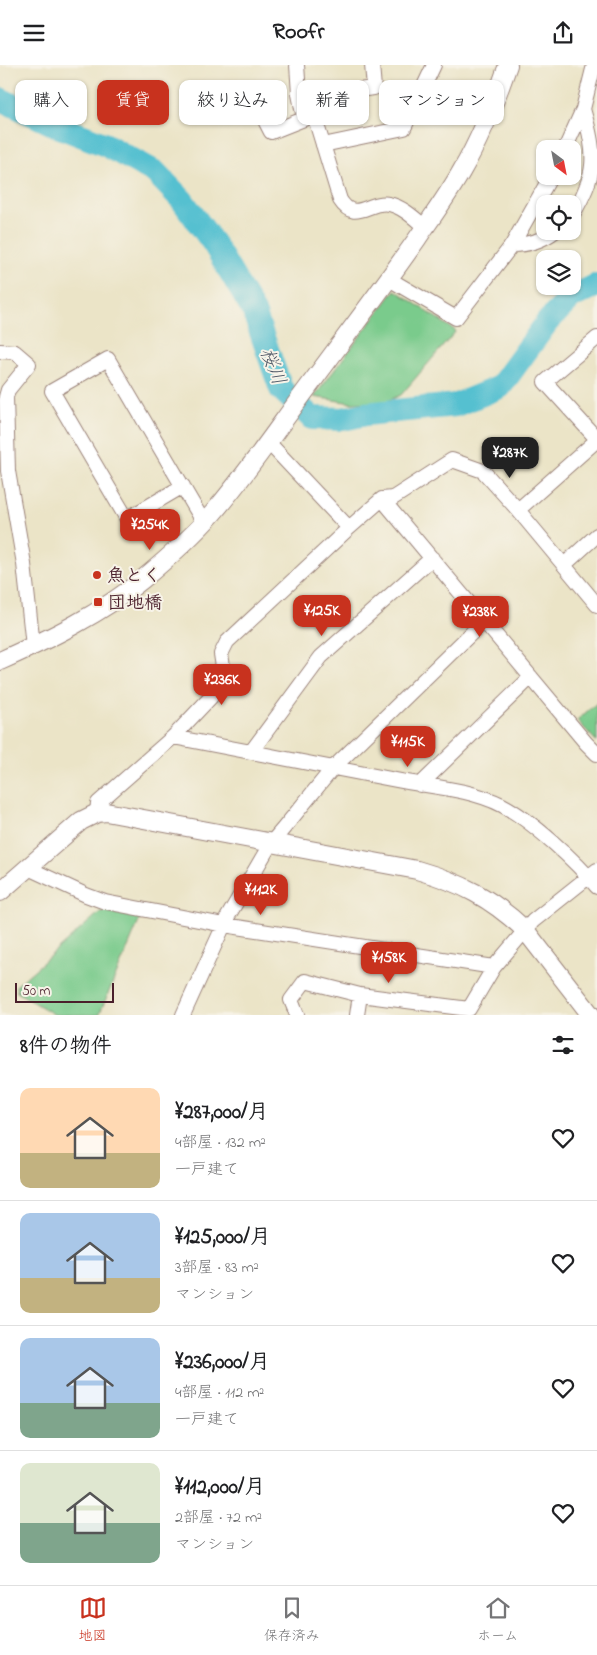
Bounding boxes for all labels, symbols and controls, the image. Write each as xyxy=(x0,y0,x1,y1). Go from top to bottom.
text: Roofr xyxy=(273,17,324,49)
icon: menu xyxy=(20,19,48,47)
icon: share xyxy=(549,19,577,47)
chip: 購入 xyxy=(15,80,87,125)
chip: 賃貸 xyxy=(97,80,169,125)
chip: 絞り込み xyxy=(179,80,287,125)
chip: 新着 xyxy=(297,80,369,125)
chip: マンション xyxy=(379,80,504,125)
north arrow xyxy=(536,140,581,185)
map controls xyxy=(536,140,581,295)
button: locate xyxy=(536,195,581,240)
button: layers xyxy=(536,250,581,295)
water label: 桜川 xyxy=(252,344,291,390)
pin: ¥287K xyxy=(475,437,545,479)
text: ¥287K xyxy=(493,441,527,465)
pin: ¥254K xyxy=(115,509,185,551)
text: ¥254K xyxy=(131,513,169,537)
place label: 魚とく xyxy=(107,564,161,590)
marker: 魚とく xyxy=(91,569,103,581)
place label: 団地橋 xyxy=(108,591,162,617)
pin: ¥125K xyxy=(287,595,357,637)
pin: ¥238K xyxy=(445,595,515,638)
marker: 団地橋 xyxy=(92,596,104,608)
text: ¥125K xyxy=(304,599,340,623)
text: ¥238K xyxy=(463,600,497,624)
pin: ¥236K xyxy=(187,663,257,706)
text: ¥236K xyxy=(204,668,240,692)
pin: ¥115K xyxy=(373,725,443,768)
text: ¥115K xyxy=(391,730,425,754)
pin: ¥112K xyxy=(226,873,296,916)
text: ¥112K xyxy=(245,878,277,902)
pin: ¥158K xyxy=(354,941,424,984)
text: ¥158K xyxy=(372,946,406,970)
scale bar xyxy=(15,980,114,1003)
text: 50 m xyxy=(22,981,50,1002)
icon: filters xyxy=(549,1031,577,1059)
text: 8件の物件 xyxy=(20,1032,112,1062)
text: ¥287,000/月 xyxy=(175,1098,269,1128)
icon: home xyxy=(60,1108,120,1168)
icon: heart xyxy=(549,1124,577,1152)
text: 4部屋 · 132 m² xyxy=(175,1131,266,1155)
text: 一戸建て xyxy=(175,1158,239,1182)
text: ¥125,000/月 xyxy=(175,1223,271,1253)
icon: home xyxy=(60,1233,120,1293)
icon: heart xyxy=(549,1249,577,1277)
text: 3部屋 · 83 m² xyxy=(175,1256,259,1280)
text: マンション xyxy=(175,1283,254,1307)
text: ¥236,000/月 xyxy=(175,1348,270,1378)
icon: home xyxy=(60,1358,120,1418)
icon: heart xyxy=(549,1374,577,1402)
text: 4部屋 · 112 m² xyxy=(175,1381,264,1405)
text: 一戸建て xyxy=(175,1408,239,1432)
text: ¥112,000/月 xyxy=(175,1473,265,1503)
icon: home xyxy=(60,1483,120,1543)
icon: heart xyxy=(549,1499,577,1527)
text: 2部屋 · 72 m² xyxy=(175,1506,262,1530)
text: マンション xyxy=(175,1533,254,1557)
tab: 地図 xyxy=(79,1594,107,1647)
tab: 保存済み xyxy=(264,1594,320,1647)
tab: ホーム xyxy=(477,1594,518,1647)

